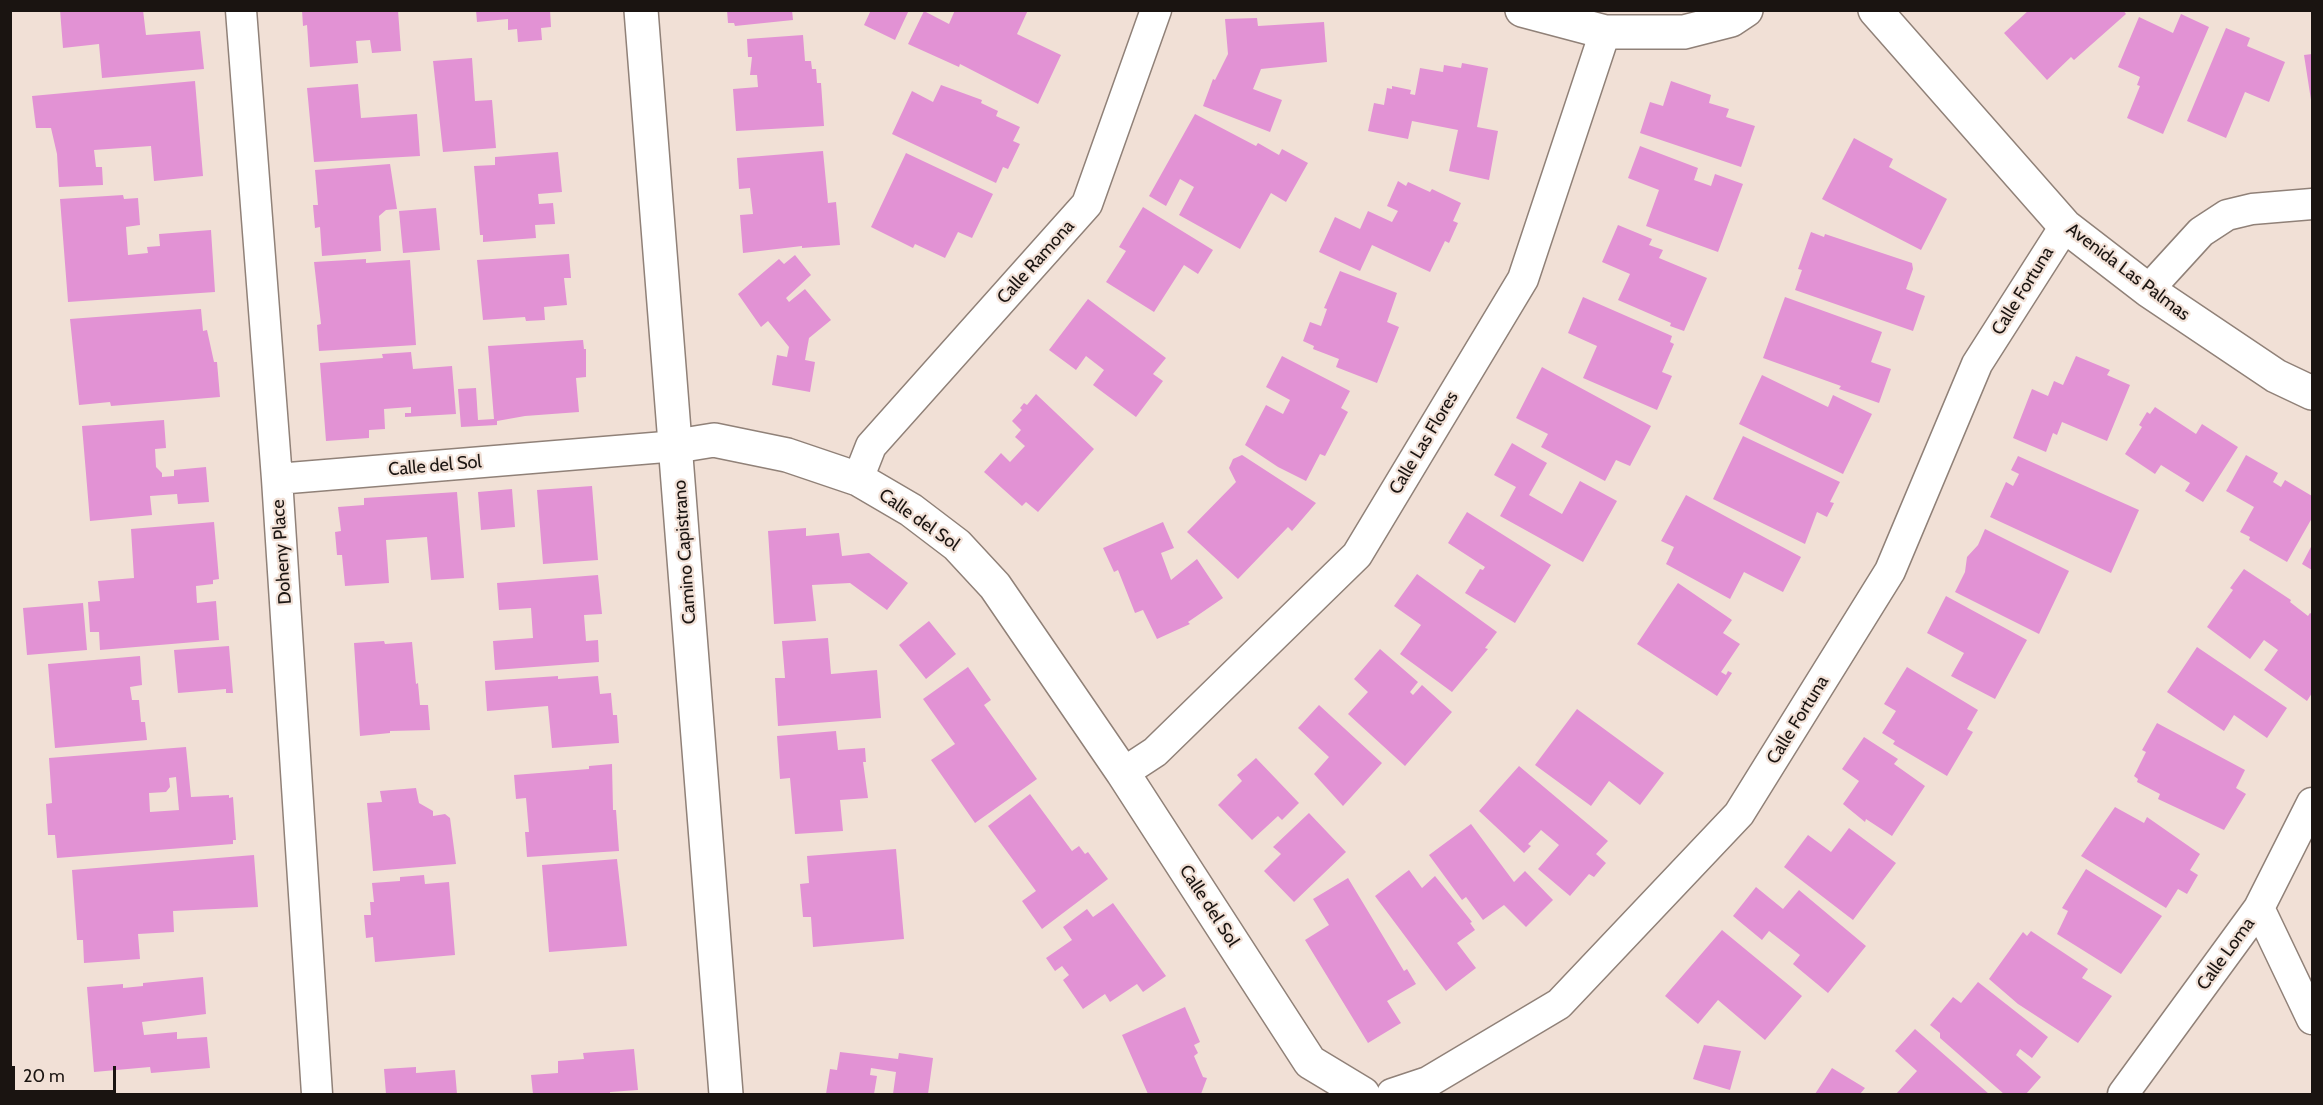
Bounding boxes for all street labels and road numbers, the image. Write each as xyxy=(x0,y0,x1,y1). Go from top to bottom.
street label: Calle Ramona xyxy=(993,216,1079,308)
street label: Avenida Las Palmas xyxy=(2062,219,2194,325)
street label: Calle Fortuna xyxy=(1987,243,2059,339)
street label: Calle Las Flores xyxy=(1385,388,1463,498)
street label: Calle del Sol xyxy=(387,451,483,481)
street label: Camino Capistrano xyxy=(669,479,701,625)
street label: Calle del Sol xyxy=(874,484,964,556)
street label: Doheny Place xyxy=(268,499,296,605)
street label: Calle Fortuna xyxy=(1762,672,1834,768)
street label: Calle del Sol xyxy=(1174,861,1244,951)
street label: Calle Loma xyxy=(2192,913,2260,995)

